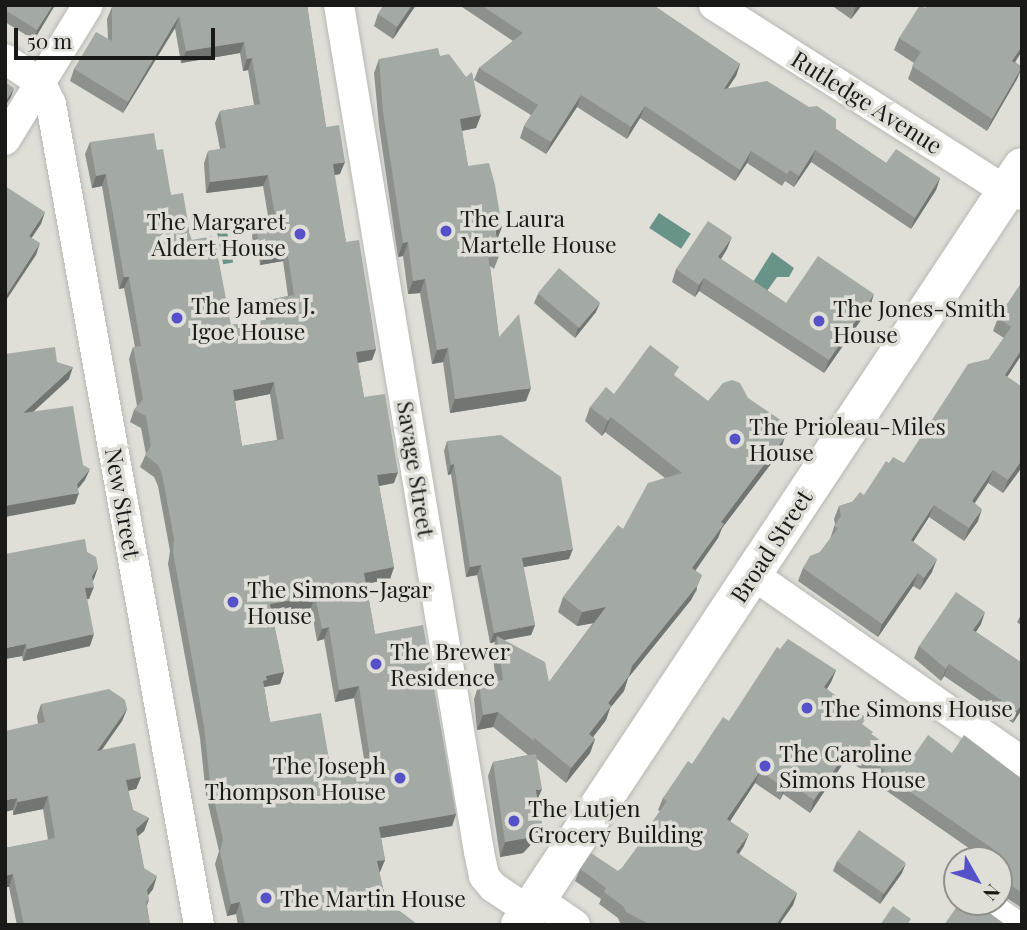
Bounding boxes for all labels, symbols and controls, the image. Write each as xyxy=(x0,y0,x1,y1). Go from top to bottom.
scale bar xyxy=(18,14,219,58)
text: 50 m xyxy=(27,26,72,54)
street label: Rutledge Avenue xyxy=(786,44,948,160)
place label: The Laura Martelle House xyxy=(460,204,617,258)
place label: The Margaret Aldert House xyxy=(146,207,286,261)
marker: The Laura Martelle House xyxy=(438,223,454,239)
marker: The Margaret Aldert House xyxy=(292,226,308,242)
place label: The James J. Igoe House xyxy=(191,291,315,345)
place label: The Jones-Smith House xyxy=(833,294,1006,348)
marker: The James J. Igoe House xyxy=(169,310,185,326)
marker: The Jones-Smith House xyxy=(811,313,827,329)
street label: Savage Street xyxy=(392,399,440,539)
place label: The Prioleau-Miles House xyxy=(749,412,946,466)
marker: The Prioleau-Miles House xyxy=(727,431,743,447)
street label: New Street xyxy=(100,445,146,561)
street label: Broad Street xyxy=(724,484,818,608)
place label: The Simons-Jagar House xyxy=(247,575,432,629)
marker: The Simons-Jagar House xyxy=(225,594,241,610)
place label: The Brewer Residence xyxy=(390,637,510,691)
marker: The Brewer Residence xyxy=(368,656,384,672)
place label: The Simons House xyxy=(821,694,1013,722)
marker: The Simons House xyxy=(799,700,815,716)
place label: The Caroline Simons House xyxy=(779,739,926,793)
place label: The Joseph Thompson House xyxy=(205,751,386,805)
marker: The Caroline Simons House xyxy=(757,758,773,774)
marker: The Joseph Thompson House xyxy=(392,770,408,786)
place label: The Lutjen Grocery Building xyxy=(528,794,703,848)
marker: The Lutjen Grocery Building xyxy=(506,813,522,829)
north arrow xyxy=(943,846,1013,916)
text: N xyxy=(978,880,1007,907)
place label: The Martin House xyxy=(280,884,466,912)
marker: The Martin House xyxy=(258,890,274,906)

